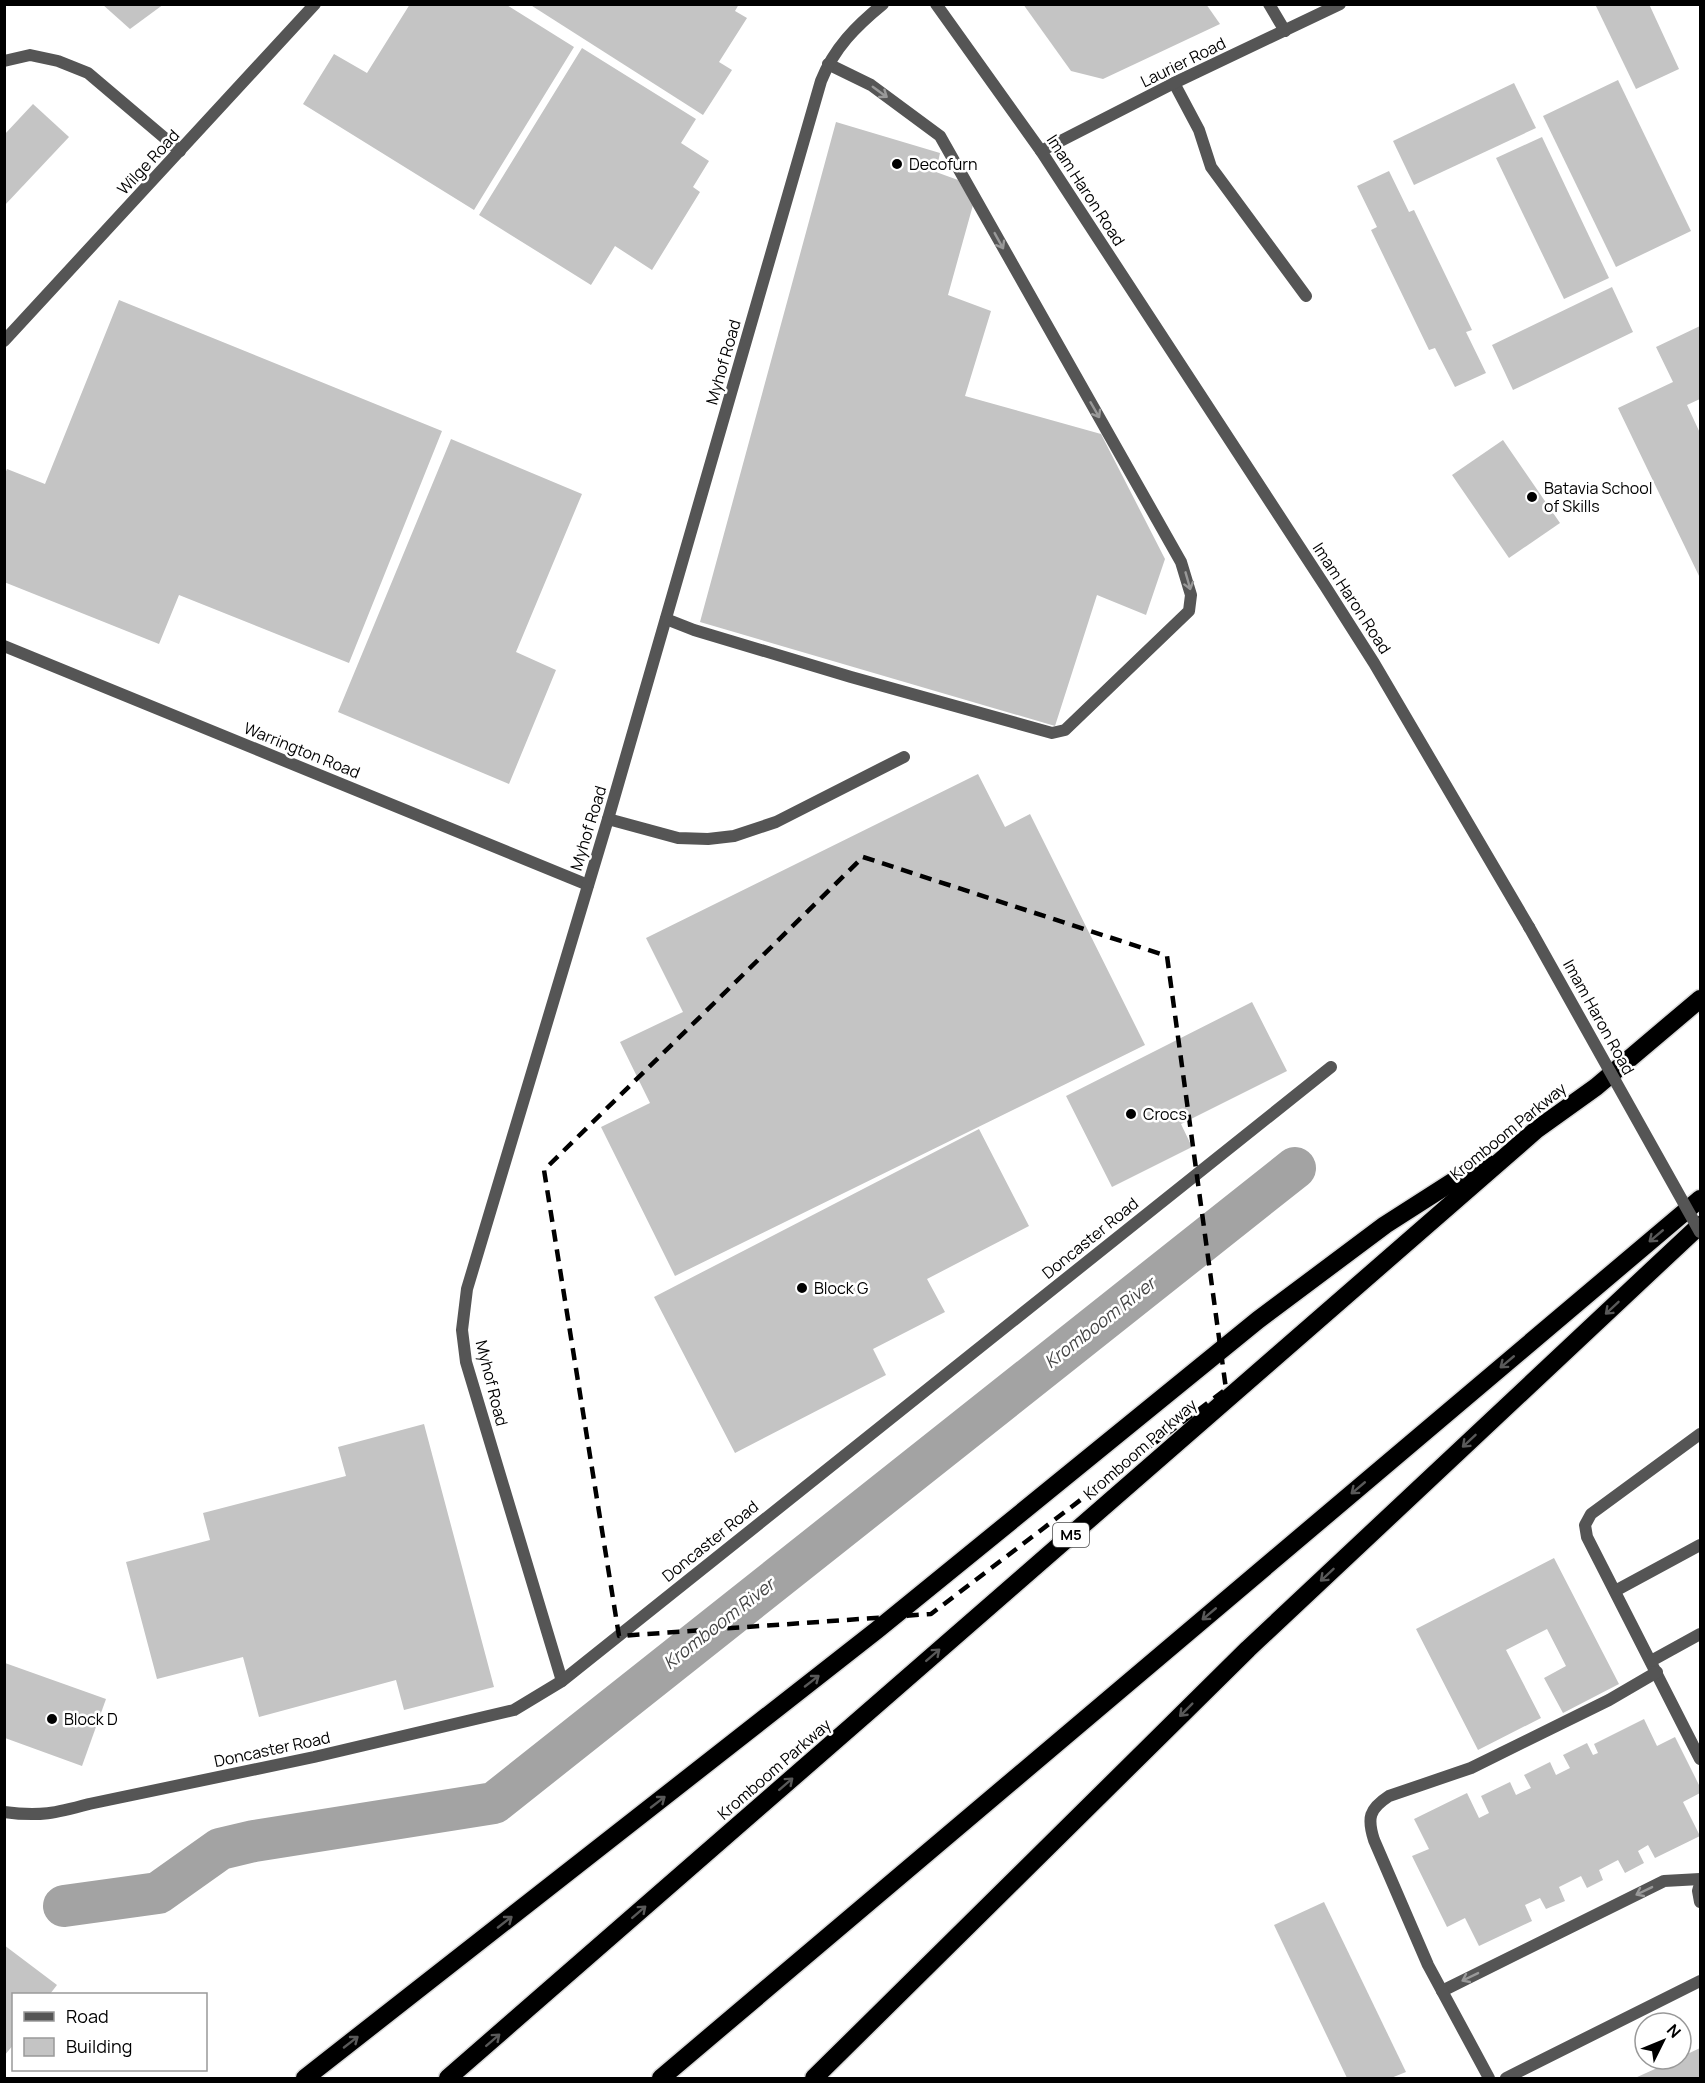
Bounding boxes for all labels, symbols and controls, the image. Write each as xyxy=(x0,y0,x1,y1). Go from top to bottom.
street label: Laurier Road xyxy=(1137,32,1229,92)
one-way arrow xyxy=(871,85,887,98)
street label: Wilge Road xyxy=(112,124,184,200)
street label: Imam Haron Road xyxy=(1042,130,1130,250)
place label: Decofurn xyxy=(909,153,978,175)
marker: Decofurn xyxy=(890,157,904,171)
one-way arrow xyxy=(994,231,1005,249)
street label: Myhof Road xyxy=(700,317,746,407)
one-way arrow xyxy=(1089,401,1101,418)
place label: Batavia School of Skills xyxy=(1544,477,1653,517)
marker: Batavia School of Skills xyxy=(1525,490,1539,504)
street label: Imam Haron Road xyxy=(1308,538,1396,658)
one-way arrow xyxy=(1183,571,1194,590)
street label: Warrington Road xyxy=(241,717,363,783)
street label: Myhof Road xyxy=(565,783,611,873)
street label: Imam Haron Road xyxy=(1558,955,1640,1079)
street label: Kromboom Parkway xyxy=(1445,1077,1571,1185)
place label: Crocs xyxy=(1143,1103,1187,1125)
marker: Crocs xyxy=(1124,1107,1138,1121)
street label: Doncaster Road xyxy=(1037,1192,1143,1284)
one-way arrow xyxy=(1648,1230,1664,1243)
water label: Kromboom River xyxy=(1039,1270,1162,1373)
place label: Block G xyxy=(814,1277,868,1299)
marker: Block G xyxy=(795,1281,809,1295)
one-way arrow xyxy=(1604,1301,1619,1315)
street label: Myhof Road xyxy=(471,1338,513,1428)
one-way arrow xyxy=(1500,1355,1515,1369)
street label: Kromboom Parkway xyxy=(1079,1393,1202,1504)
one-way arrow xyxy=(1462,1434,1477,1449)
one-way arrow xyxy=(1351,1481,1366,1495)
street label: Doncaster Road xyxy=(657,1495,763,1587)
road number: M5 xyxy=(1053,1523,1089,1547)
one-way arrow xyxy=(1320,1568,1335,1582)
water label: Kromboom River xyxy=(658,1571,781,1674)
one-way arrow xyxy=(1202,1607,1217,1621)
one-way arrow xyxy=(925,1649,941,1662)
one-way arrow xyxy=(804,1675,820,1688)
one-way arrow xyxy=(1179,1702,1194,1717)
place label: Block D xyxy=(64,1708,118,1730)
marker: Block D xyxy=(45,1712,59,1726)
street label: Kromboom Parkway xyxy=(713,1713,836,1824)
street label: Doncaster Road xyxy=(212,1726,332,1772)
one-way arrow xyxy=(778,1777,793,1791)
one-way arrow xyxy=(650,1795,666,1808)
one-way arrow xyxy=(1636,1885,1654,1897)
one-way arrow xyxy=(632,1905,647,1919)
one-way arrow xyxy=(497,1916,513,1929)
one-way arrow xyxy=(1461,1972,1479,1983)
legend xyxy=(12,1993,207,2071)
text: Road xyxy=(66,2004,109,2028)
north arrow xyxy=(1633,2011,1693,2071)
text: N xyxy=(1662,2019,1686,2042)
one-way arrow xyxy=(485,2033,500,2047)
text: Building xyxy=(66,2034,132,2058)
one-way arrow xyxy=(343,2036,359,2049)

